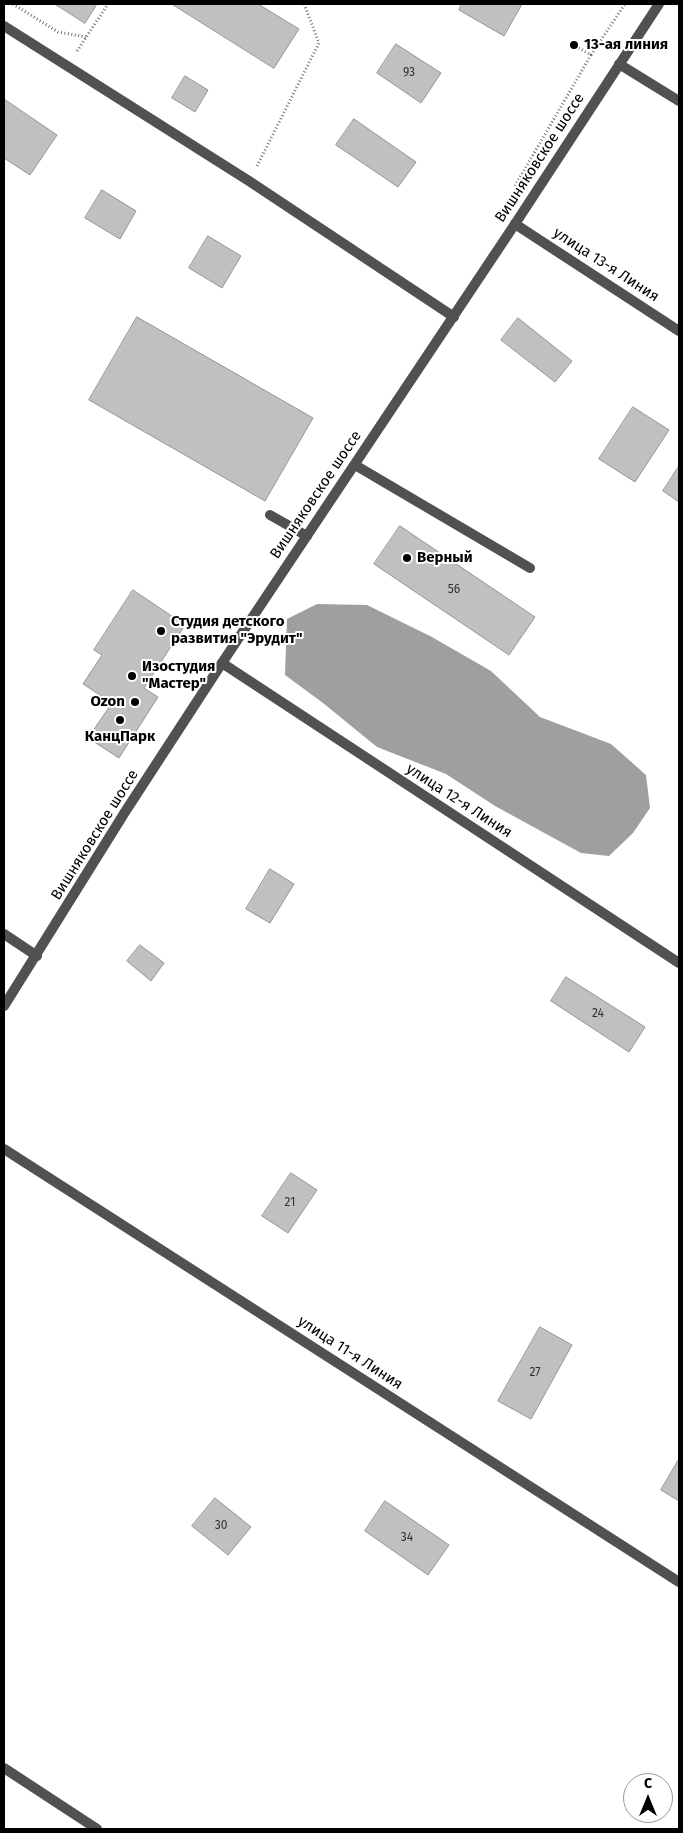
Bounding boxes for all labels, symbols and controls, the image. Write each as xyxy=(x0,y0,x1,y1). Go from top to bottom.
place label: 13-ая линия xyxy=(584,36,668,54)
marker: 13-ая линия xyxy=(568,39,580,51)
house number: 93 xyxy=(403,66,415,80)
street label: Вишняковское шоссе xyxy=(492,90,588,226)
street label: улица 13-я Линия xyxy=(550,224,662,306)
street label: Вишняковское шоссе xyxy=(266,428,366,562)
place label: Верный xyxy=(417,549,473,567)
marker: Верный xyxy=(401,552,413,564)
house number: 56 xyxy=(448,583,460,597)
place label: Студия детского развития "Эрудит" xyxy=(171,613,303,648)
marker: Студия детского развития "Эрудит" xyxy=(155,625,167,637)
place label: Изостудия "Мастер" xyxy=(142,658,215,693)
marker: Изостудия "Мастер" xyxy=(126,670,138,682)
place label: Ozon xyxy=(91,693,125,711)
marker: Ozon xyxy=(129,696,141,708)
marker: КанцПарк xyxy=(114,714,126,726)
place label: КанцПарк xyxy=(85,728,155,746)
street label: улица 12-я Линия xyxy=(403,760,515,842)
street label: Вишняковское шоссе xyxy=(48,766,142,904)
house number: 24 xyxy=(592,1007,604,1021)
house number: 21 xyxy=(285,1196,295,1210)
street label: улица 11-я Линия xyxy=(294,1312,406,1394)
house number: 27 xyxy=(529,1366,541,1380)
house number: 30 xyxy=(215,1519,227,1533)
house number: 34 xyxy=(401,1531,413,1545)
north arrow xyxy=(623,1773,673,1823)
text: С xyxy=(644,1775,652,1792)

